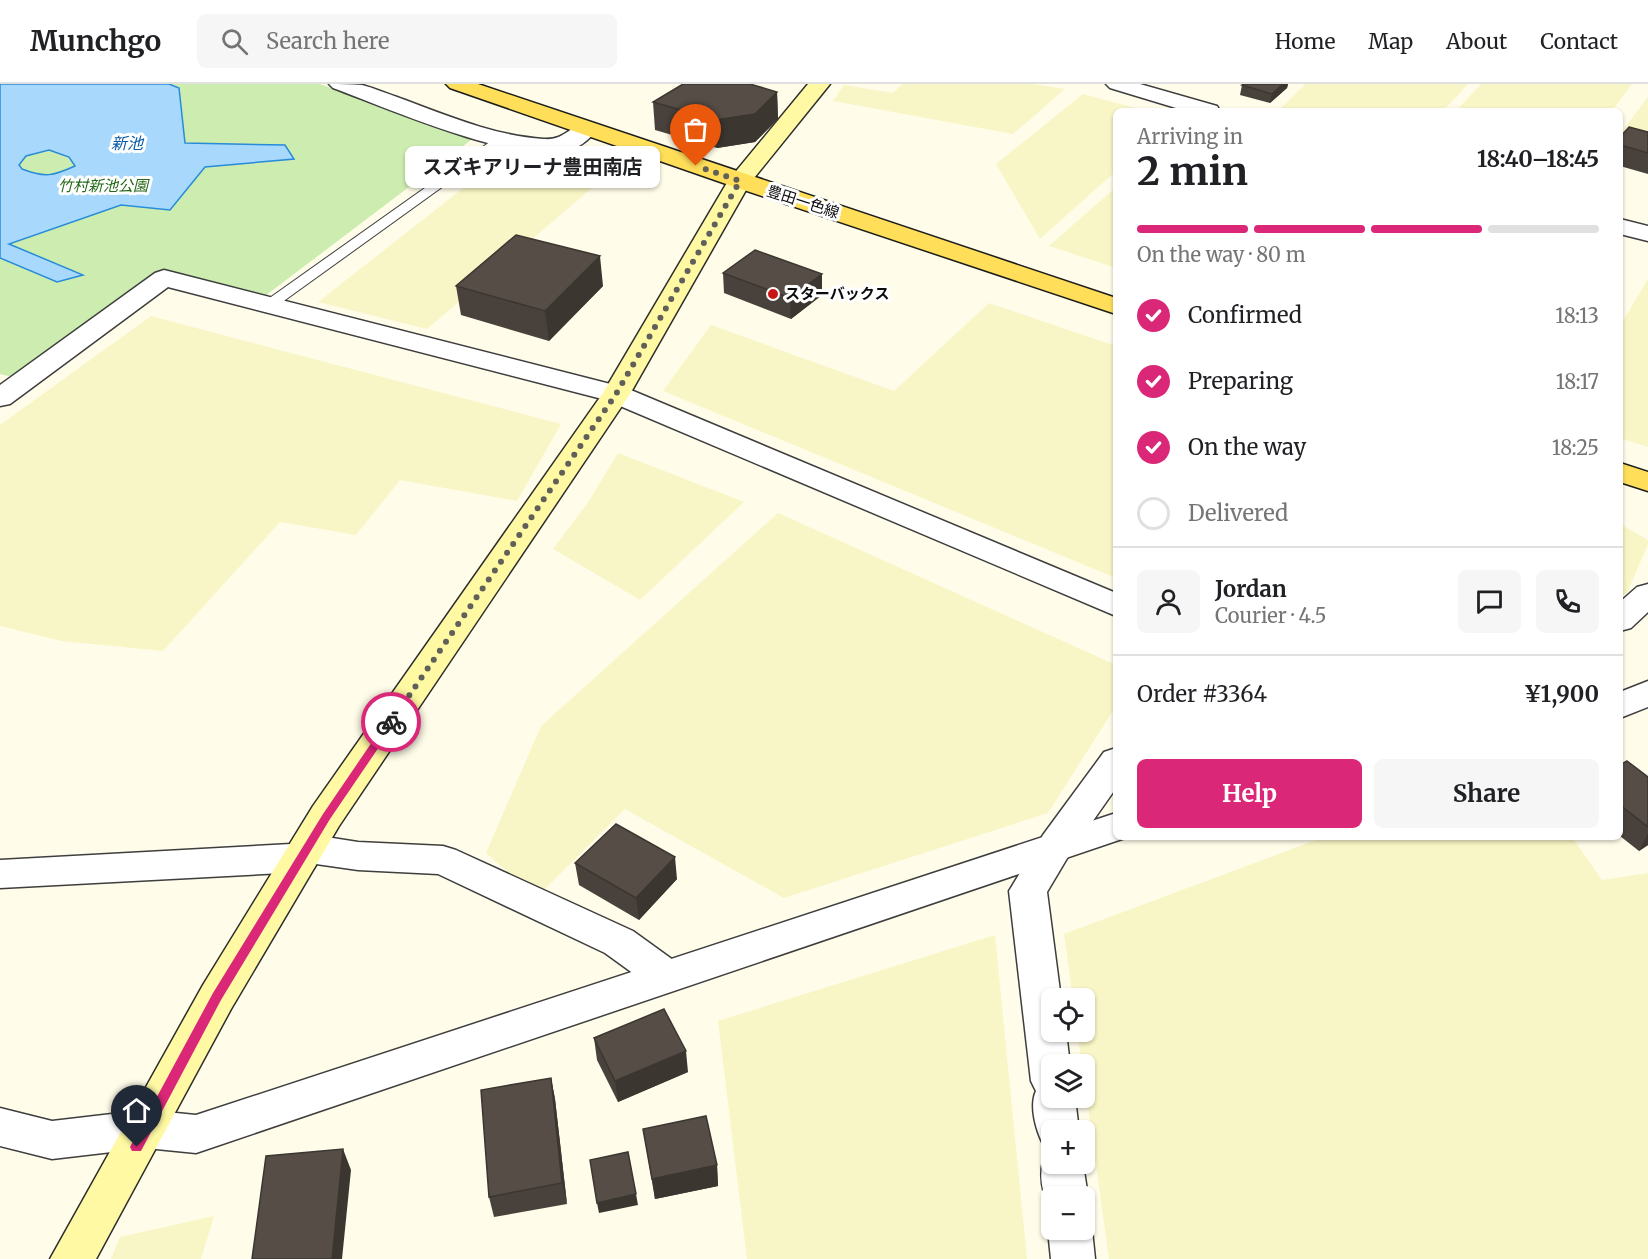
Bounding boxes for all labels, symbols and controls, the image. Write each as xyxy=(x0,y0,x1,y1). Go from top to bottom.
search box xyxy=(197,14,617,68)
text: Munchgo xyxy=(30,23,161,59)
icon: search xyxy=(218,25,251,58)
text: Search here xyxy=(266,27,389,55)
text: Home xyxy=(1275,28,1335,55)
text: Map xyxy=(1368,28,1413,55)
text: About xyxy=(1446,28,1507,55)
text: Contact xyxy=(1540,28,1618,55)
pin xyxy=(670,104,721,166)
icon: bag xyxy=(679,113,712,146)
text: Arriving in xyxy=(1137,124,1243,149)
water label: 新池 xyxy=(111,133,145,153)
callout: スズキアリーナ豊田南店 xyxy=(405,145,660,187)
text: 18:40–18:45 xyxy=(1477,145,1599,173)
text: 2 min xyxy=(1137,147,1248,196)
text: スズキアリーナ豊田南店 xyxy=(423,154,643,179)
park label: 竹村新池公園 xyxy=(58,176,150,195)
street label: 豊田一色線 xyxy=(765,181,842,222)
text: On the way · 80 m xyxy=(1137,242,1306,267)
place label: スターバックス xyxy=(785,284,889,303)
marker: スターバックス xyxy=(766,287,780,301)
icon: check xyxy=(1137,299,1170,332)
text: Confirmed xyxy=(1188,301,1302,329)
text: 18:13 xyxy=(1555,303,1599,328)
icon: check xyxy=(1137,365,1170,398)
text: Preparing xyxy=(1188,367,1293,395)
text: 18:17 xyxy=(1556,369,1599,394)
icon: check xyxy=(1137,431,1170,464)
text: On the way xyxy=(1188,433,1306,461)
text: 18:25 xyxy=(1552,435,1599,460)
text: Delivered xyxy=(1188,499,1288,527)
button: person xyxy=(1137,570,1200,633)
button: chat xyxy=(1458,570,1521,633)
button: phone xyxy=(1536,570,1599,633)
text: Jordan xyxy=(1215,575,1287,603)
text: Courier · 4.5 xyxy=(1215,603,1327,628)
text: Order #3364 xyxy=(1137,680,1267,708)
text: ¥1,900 xyxy=(1524,680,1599,708)
courier xyxy=(361,692,421,752)
icon: bike xyxy=(375,706,408,739)
button: Help xyxy=(1137,759,1362,828)
button: Share xyxy=(1374,759,1599,828)
map controls xyxy=(1041,988,1095,1240)
button: locate xyxy=(1041,988,1095,1042)
button: layers xyxy=(1041,1054,1095,1108)
pin xyxy=(111,1085,162,1147)
icon: home xyxy=(120,1094,153,1127)
button: + xyxy=(1041,1120,1095,1174)
button: − xyxy=(1041,1186,1095,1240)

